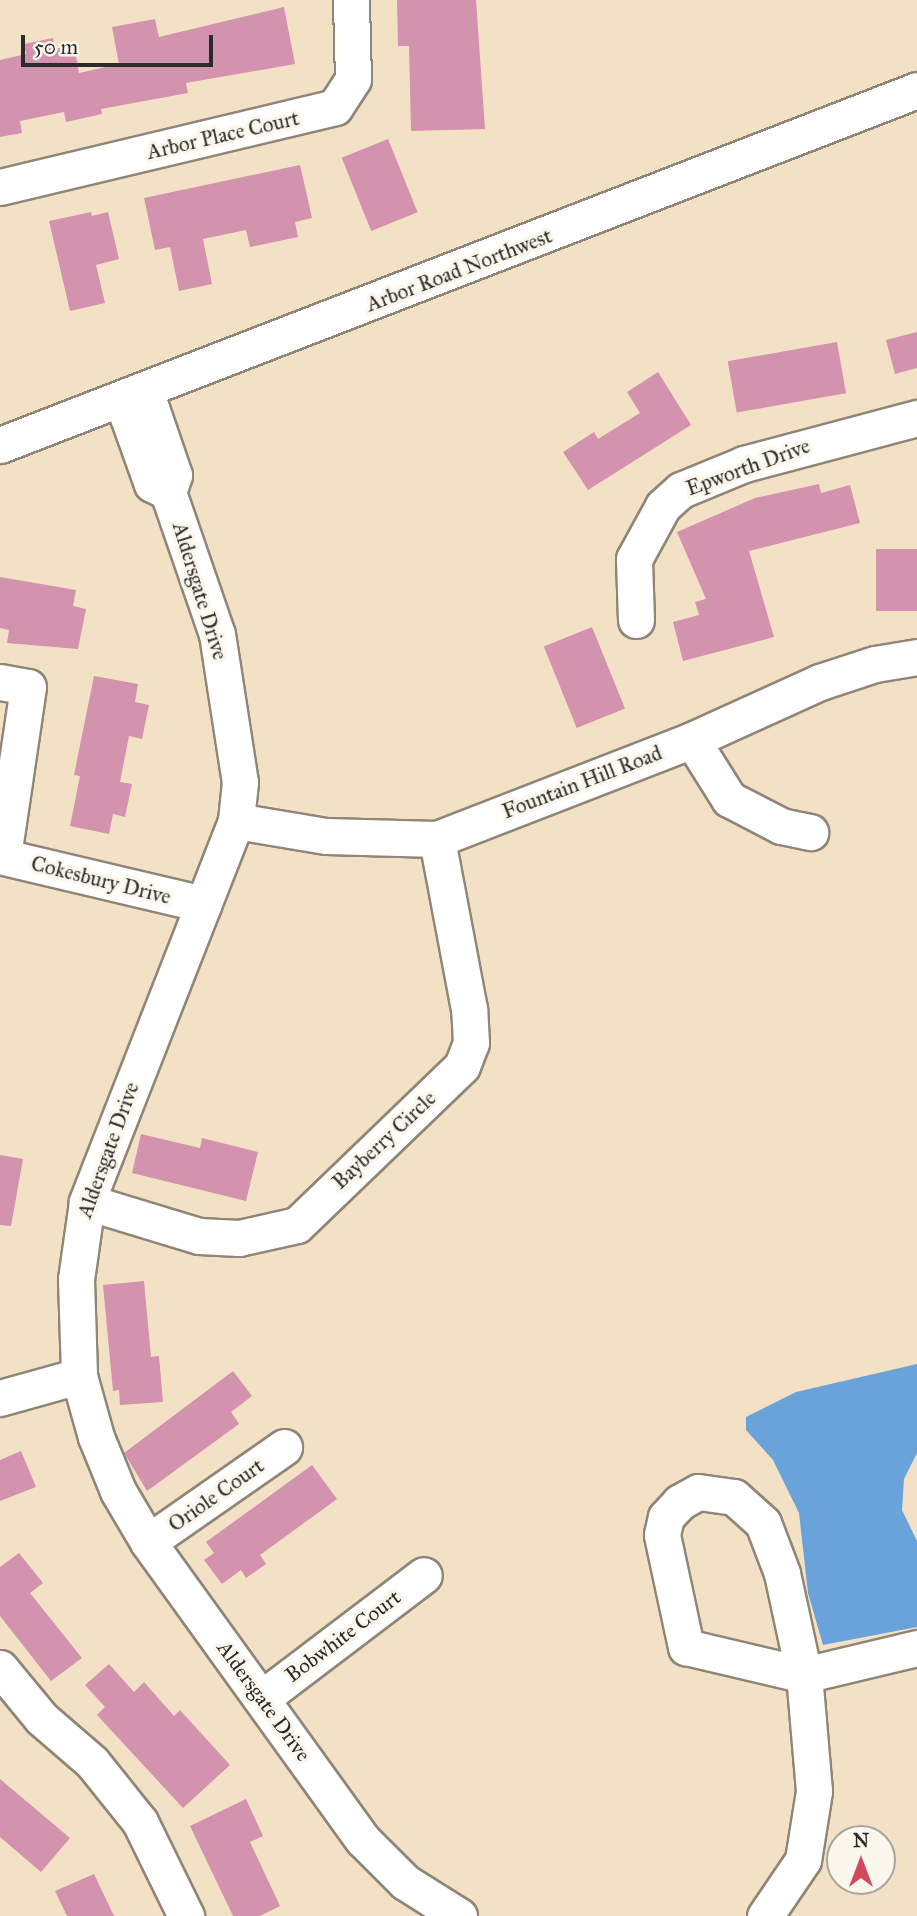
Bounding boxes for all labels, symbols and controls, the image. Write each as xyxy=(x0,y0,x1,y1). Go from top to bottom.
scale bar xyxy=(24,21,217,65)
text: 50 m xyxy=(34,34,78,60)
street label: Arbor Place Court xyxy=(144,105,302,165)
street label: Arbor Road Northwest xyxy=(363,223,555,317)
street label: Epworth Drive xyxy=(683,433,813,501)
street label: Aldersgate Drive xyxy=(167,519,233,663)
street label: Fountain Hill Road xyxy=(499,740,665,824)
street label: Cokesbury Drive xyxy=(29,850,173,910)
street label: Aldersgate Drive xyxy=(72,1079,144,1221)
street label: Bayberry Circle xyxy=(327,1086,441,1194)
street label: Oriole Court xyxy=(163,1453,269,1537)
street label: Bobwhite Court xyxy=(280,1584,406,1688)
street label: Aldersgate Drive xyxy=(212,1636,316,1766)
north arrow xyxy=(826,1825,896,1895)
text: N xyxy=(853,1829,869,1852)

